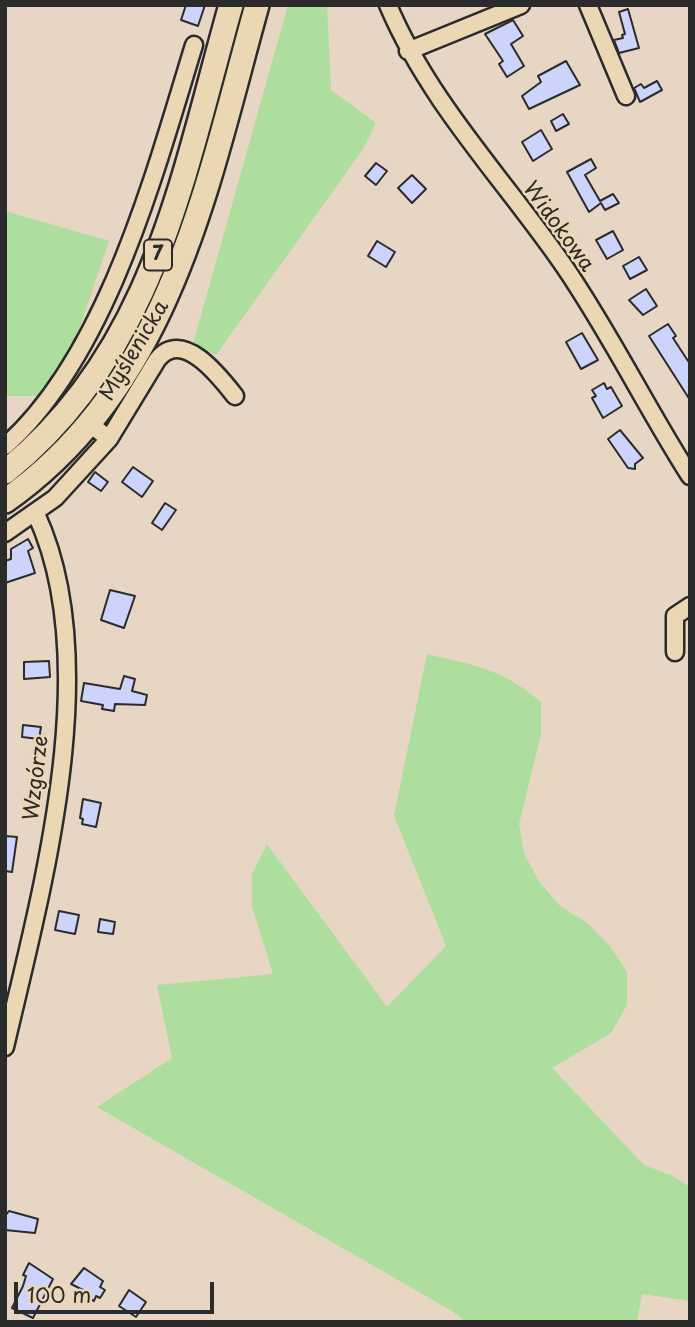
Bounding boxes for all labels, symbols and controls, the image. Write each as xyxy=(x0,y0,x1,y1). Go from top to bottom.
street label: Widokowa xyxy=(517,177,599,277)
road number: 7 xyxy=(144,240,172,270)
street label: Myślenicka xyxy=(95,296,175,406)
street label: Wzgórze xyxy=(19,734,55,822)
scale bar xyxy=(18,1268,217,1312)
text: 100 m xyxy=(27,1278,91,1310)

